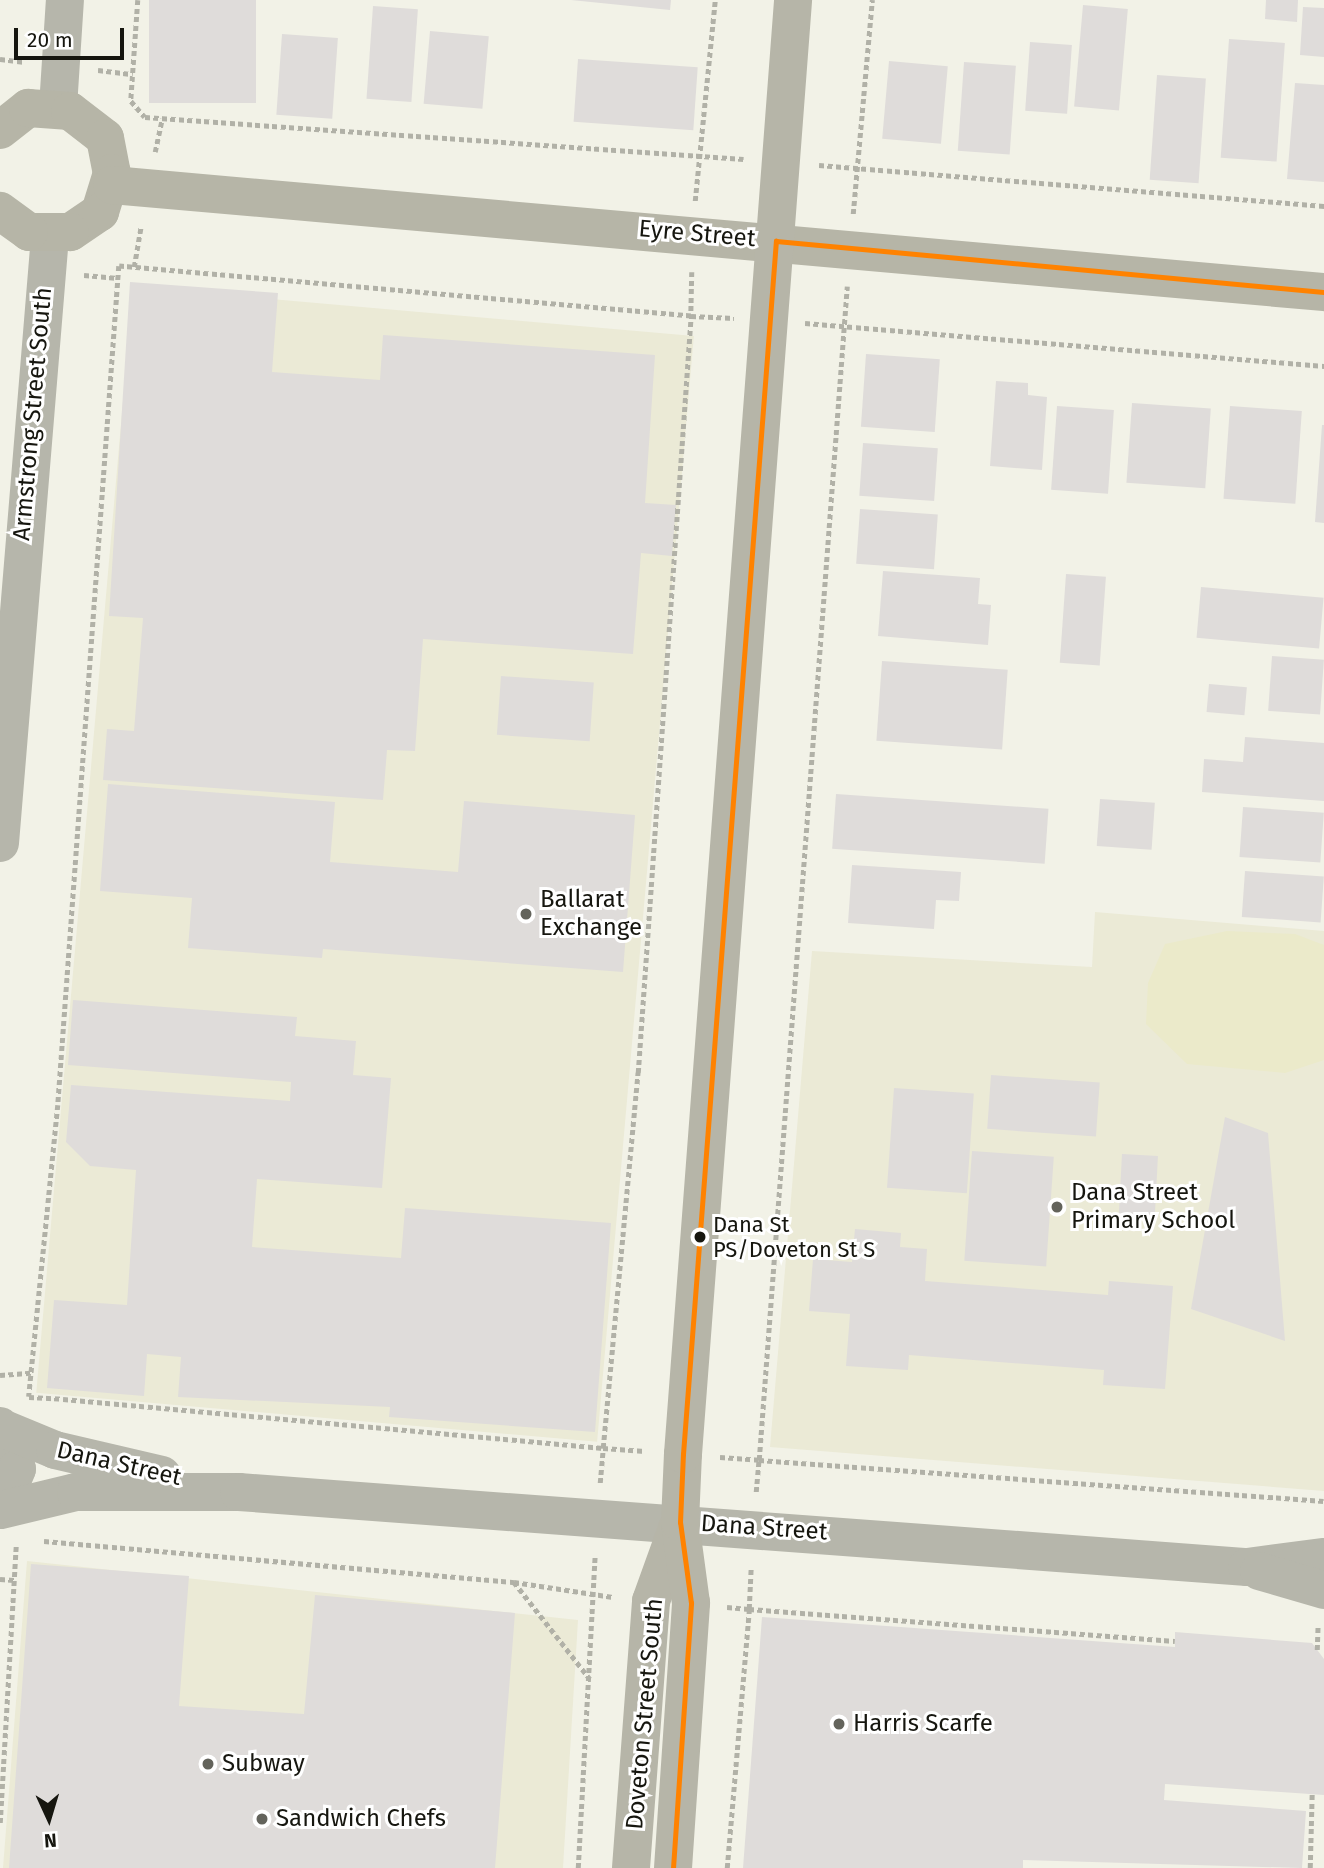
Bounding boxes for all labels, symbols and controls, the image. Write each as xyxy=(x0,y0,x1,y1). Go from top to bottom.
scale bar xyxy=(18,14,128,58)
text: 20 m xyxy=(27,27,73,53)
street label: Eyre Street xyxy=(637,215,757,253)
street label: Armstrong Street South xyxy=(8,286,58,542)
place label: Ballarat Exchange xyxy=(540,886,642,942)
marker: Ballarat Exchange xyxy=(518,906,534,922)
place label: Dana Street Primary School xyxy=(1071,1179,1235,1235)
marker: Dana Street Primary School xyxy=(1049,1199,1065,1215)
place label: Dana St PS/Doveton St S xyxy=(713,1211,875,1262)
marker: Dana St PS/Doveton St S xyxy=(693,1230,707,1244)
street label: Dana Street xyxy=(54,1436,184,1492)
street label: Dana Street xyxy=(700,1509,828,1547)
street label: Doveton Street South xyxy=(621,1597,669,1831)
place label: Harris Scarfe xyxy=(853,1710,993,1738)
marker: Harris Scarfe xyxy=(831,1716,847,1732)
place label: Subway xyxy=(222,1750,305,1778)
marker: Subway xyxy=(200,1756,216,1772)
north arrow xyxy=(14,1784,84,1854)
place label: Sandwich Chefs xyxy=(276,1805,446,1833)
marker: Sandwich Chefs xyxy=(254,1811,270,1827)
text: N xyxy=(43,1829,58,1852)

